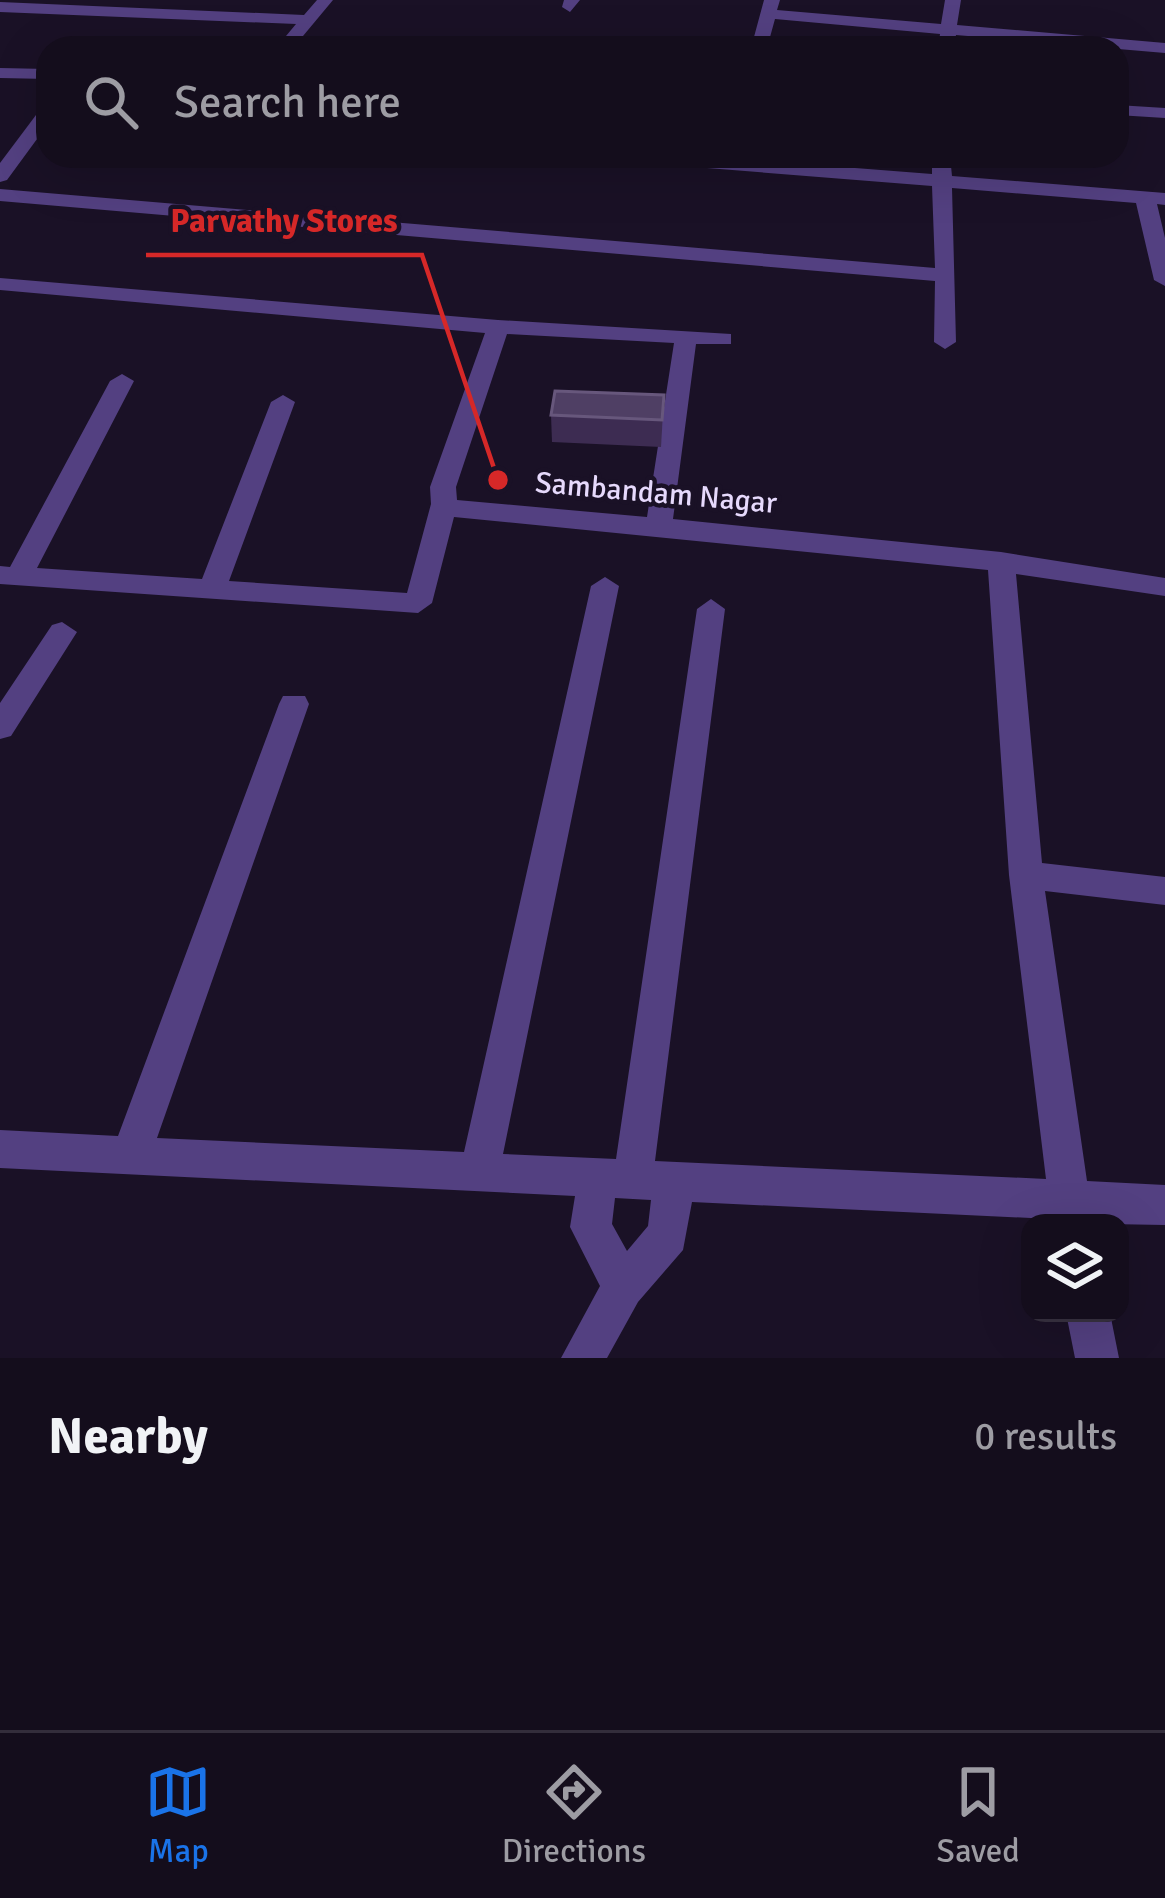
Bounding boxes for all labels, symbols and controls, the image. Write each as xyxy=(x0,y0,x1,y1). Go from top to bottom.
search box xyxy=(36,36,1129,168)
icon: search xyxy=(78,69,144,135)
text: Search here xyxy=(174,75,401,130)
callout: Parvathy Stores xyxy=(146,186,422,255)
text: Parvathy Stores xyxy=(170,201,398,242)
street label: Sambandam Nagar xyxy=(534,464,778,522)
map controls xyxy=(1021,1214,1129,1322)
button: layers xyxy=(1021,1214,1129,1322)
text: Nearby xyxy=(48,1405,208,1468)
text: 0 results xyxy=(974,1412,1117,1460)
tab: Map xyxy=(145,1759,211,1872)
tab: Directions xyxy=(502,1759,646,1872)
tab: Saved xyxy=(937,1759,1020,1872)

